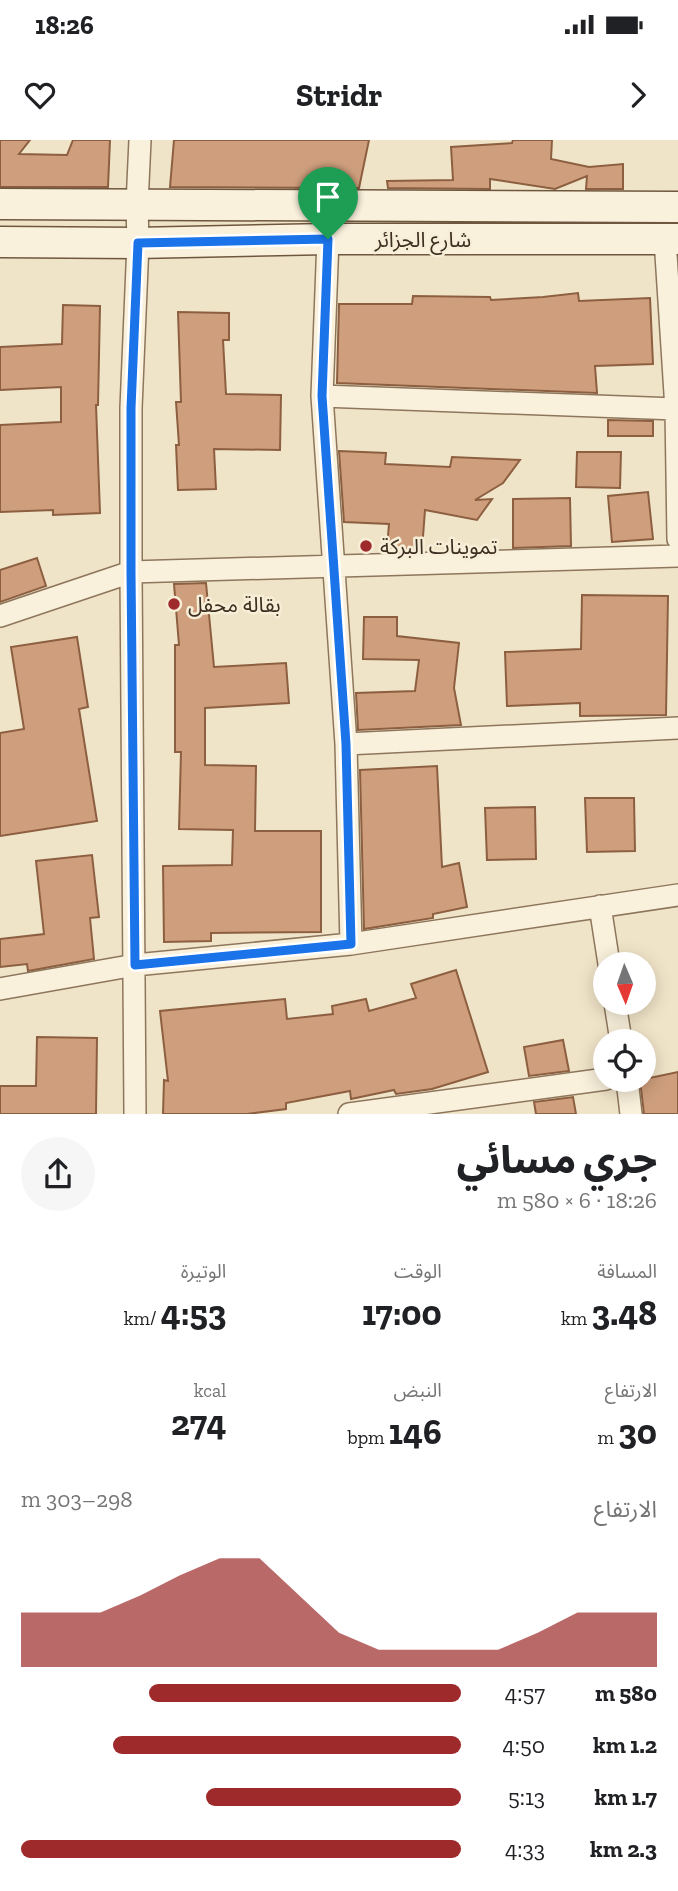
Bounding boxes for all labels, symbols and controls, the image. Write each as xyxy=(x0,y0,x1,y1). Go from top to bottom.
text: 18:26 xyxy=(35,9,94,41)
icon: heart xyxy=(21,76,59,114)
text: Stridr xyxy=(296,76,382,114)
icon: forward xyxy=(619,76,657,114)
pin xyxy=(298,167,358,239)
icon: arrive xyxy=(309,178,347,216)
street label: شارع الجزائر xyxy=(374,227,471,255)
place label: تموينات البركة xyxy=(380,534,498,559)
marker: تموينات البركة xyxy=(358,538,374,554)
place label: بقالة محفل xyxy=(188,592,281,617)
marker: بقالة محفل xyxy=(166,596,182,612)
north arrow xyxy=(593,952,656,1015)
map controls xyxy=(593,952,656,1092)
button: locate xyxy=(593,1029,656,1092)
button: share xyxy=(21,1137,95,1211)
text: جري مسائي xyxy=(457,1137,657,1183)
text: 18:26 · 6 × 580 m xyxy=(497,1186,657,1214)
text: الوتيرة xyxy=(181,1260,226,1283)
text: الوقت xyxy=(394,1260,442,1283)
text: المسافة xyxy=(597,1260,657,1283)
text: 4:53 xyxy=(161,1292,226,1334)
text: 17:00 xyxy=(362,1292,442,1334)
text: 3.48 xyxy=(592,1292,657,1334)
text: /km xyxy=(124,1307,161,1330)
text: km xyxy=(561,1307,592,1330)
text: kcal xyxy=(194,1379,226,1402)
text: النبض xyxy=(393,1379,442,1402)
text: الارتفاع xyxy=(605,1379,657,1402)
text: 274 xyxy=(171,1402,226,1444)
text: 146 xyxy=(389,1411,442,1453)
text: 30 xyxy=(618,1411,657,1453)
text: bpm xyxy=(347,1426,389,1449)
text: m xyxy=(597,1426,618,1449)
text: 298–303 m xyxy=(21,1485,133,1513)
text: الارتفاع xyxy=(594,1495,657,1523)
text: 4:57 xyxy=(505,1679,545,1707)
text: 580 m xyxy=(595,1679,657,1707)
text: 4:50 xyxy=(502,1731,545,1759)
text: 1.2 km xyxy=(593,1731,657,1759)
text: 5:13 xyxy=(508,1783,545,1811)
text: 1.7 km xyxy=(595,1783,657,1811)
text: 4:33 xyxy=(505,1835,545,1863)
text: 2.3 km xyxy=(590,1835,657,1863)

